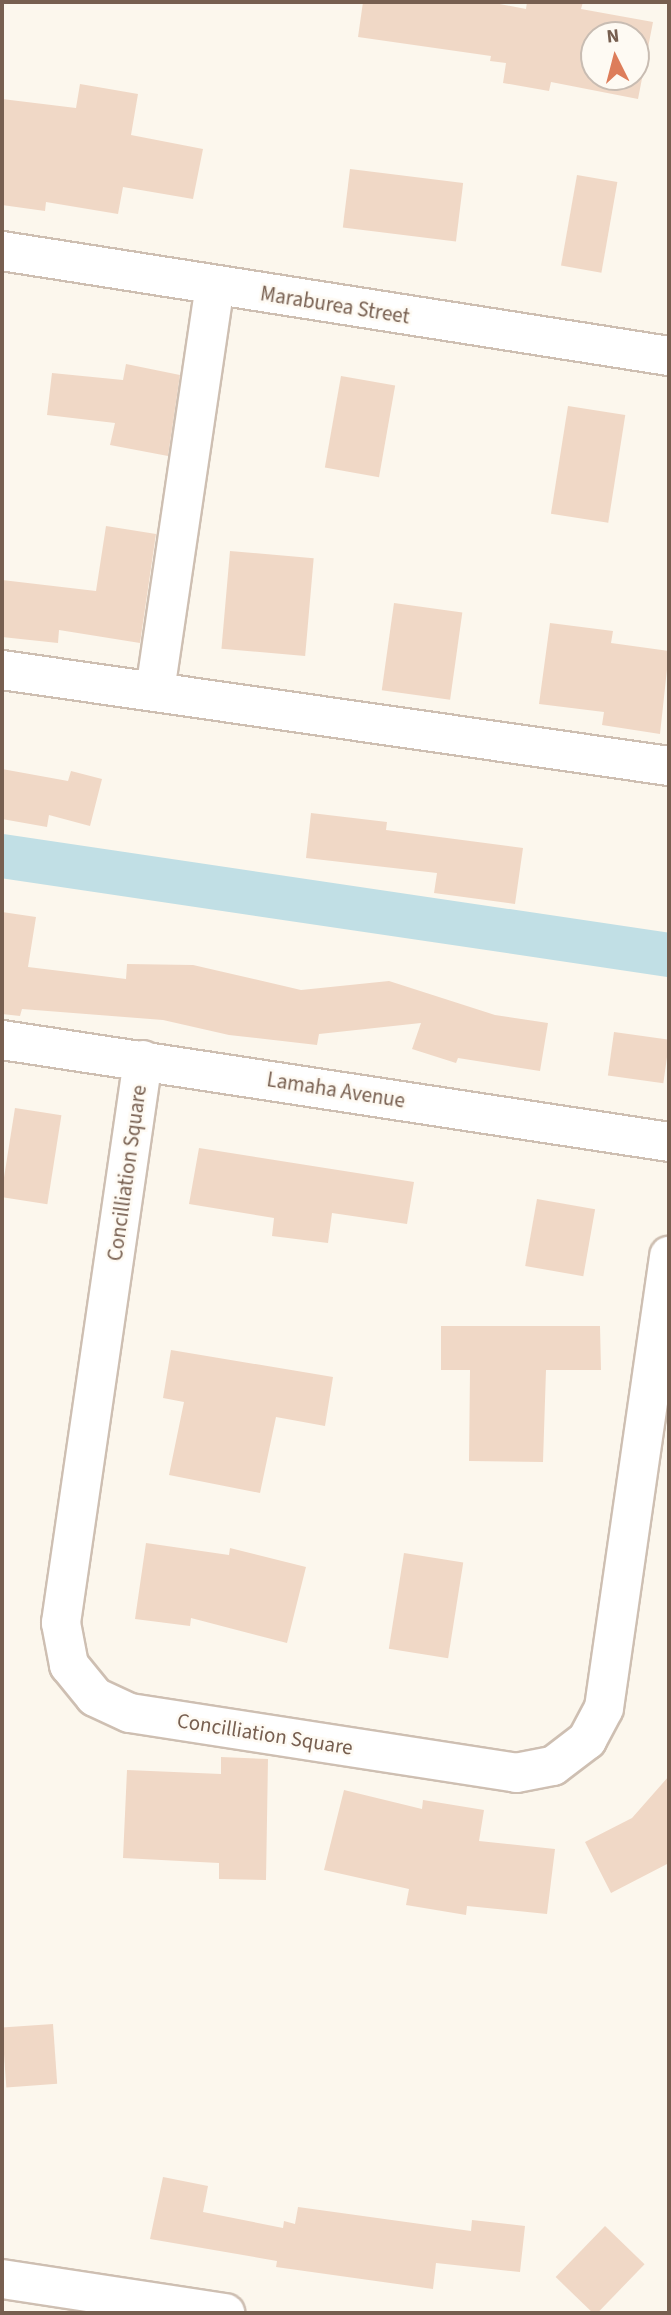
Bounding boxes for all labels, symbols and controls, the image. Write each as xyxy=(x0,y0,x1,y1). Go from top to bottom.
north arrow xyxy=(580,21,650,91)
text: N xyxy=(605,23,621,51)
street label: Maraburea Street xyxy=(259,281,411,329)
street label: Lamaha Avenue xyxy=(265,1067,407,1113)
street label: Concilliation Square xyxy=(102,1083,152,1263)
street label: Concilliation Square xyxy=(175,1708,355,1760)

